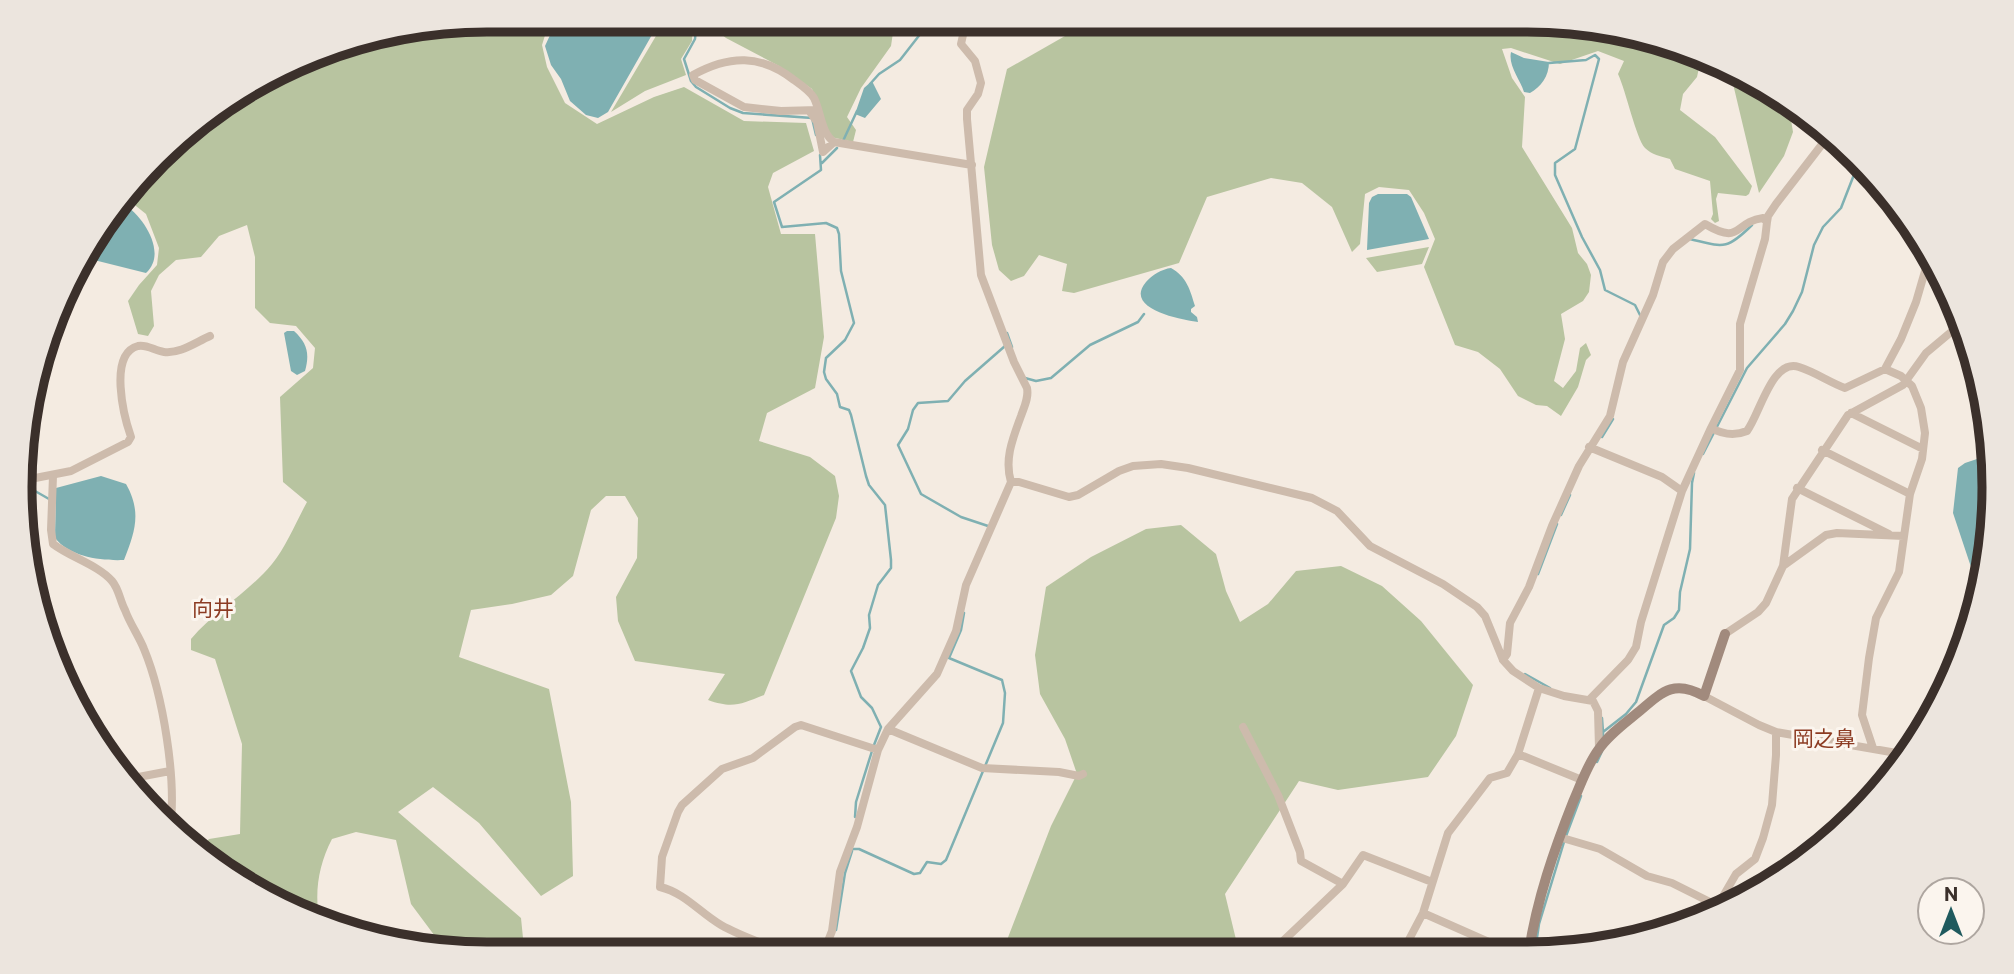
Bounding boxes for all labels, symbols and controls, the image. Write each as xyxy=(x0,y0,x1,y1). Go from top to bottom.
district label: 向井 xyxy=(192,595,234,620)
district label: 岡之鼻 xyxy=(1793,725,1856,750)
north arrow xyxy=(1916,876,1986,946)
text: N xyxy=(1944,882,1958,905)

